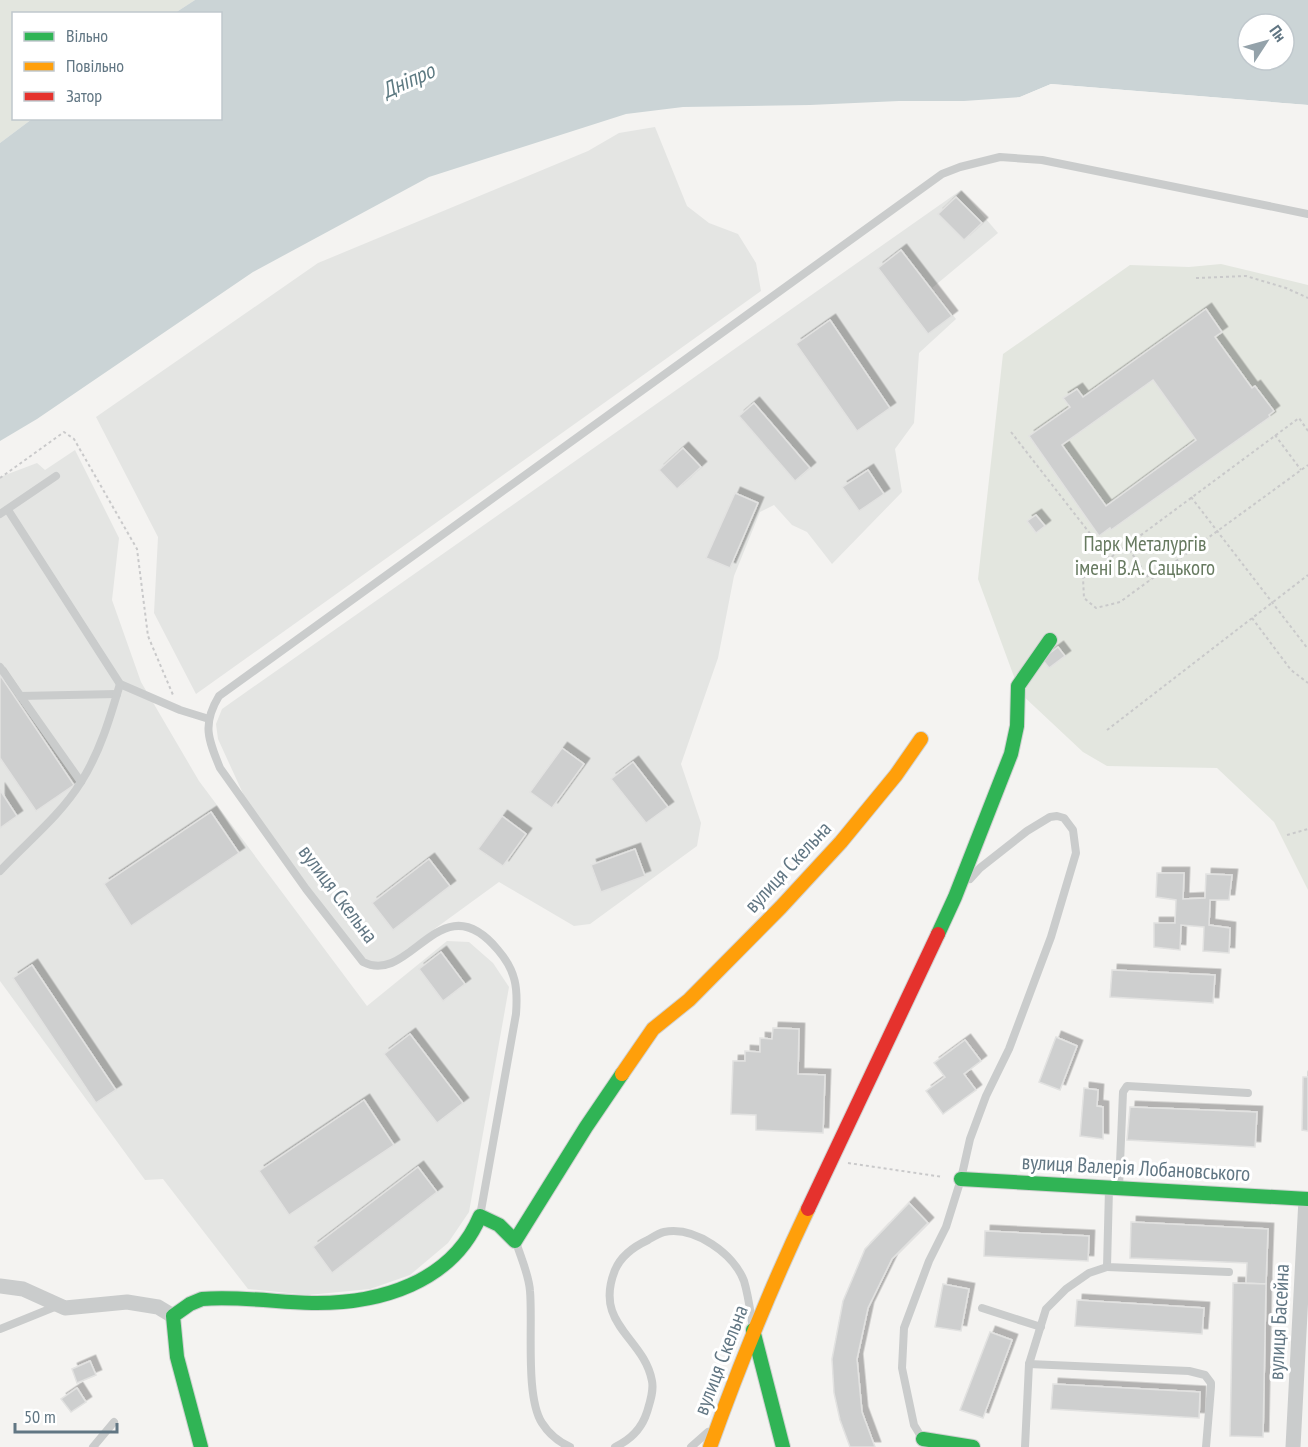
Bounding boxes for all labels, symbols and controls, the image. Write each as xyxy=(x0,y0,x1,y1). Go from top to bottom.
legend xyxy=(12,12,222,120)
north arrow xyxy=(1236,12,1296,72)
text: Пн xyxy=(1265,21,1291,45)
text: Вільно xyxy=(66,24,108,47)
text: Повільно xyxy=(66,54,124,77)
water label: Дніпро xyxy=(376,55,440,104)
text: Затор xyxy=(66,84,102,107)
park label: Парк Металургів імені В.А. Сацького xyxy=(1075,530,1215,581)
street label: вулиця Скельна xyxy=(738,815,837,918)
street label: вулиця Скельна xyxy=(293,839,384,948)
street label: вулиця Валерія Лобановського xyxy=(1021,1148,1251,1187)
street label: вулиця Басейна xyxy=(1262,1263,1295,1381)
street label: вулиця Скельна xyxy=(687,1301,754,1419)
scale bar xyxy=(15,1396,117,1434)
text: 50 m xyxy=(24,1405,56,1428)

